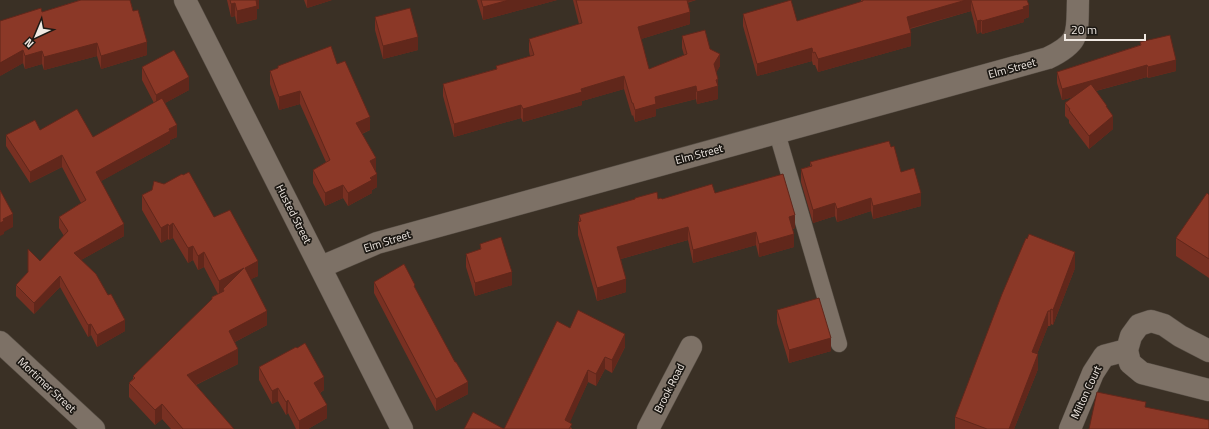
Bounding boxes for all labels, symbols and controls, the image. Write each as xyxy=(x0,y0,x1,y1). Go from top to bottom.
north arrow xyxy=(16,16,56,56)
scale bar xyxy=(1065,16,1145,42)
text: 20 m xyxy=(1071,20,1097,39)
text: N xyxy=(21,35,37,52)
street label: Elm Street xyxy=(986,54,1038,82)
street label: Elm Street xyxy=(673,140,725,168)
street label: Husted Street xyxy=(272,182,316,246)
street label: Elm Street xyxy=(361,226,413,256)
street label: Mortimer Street xyxy=(14,354,80,416)
street label: Brook Road xyxy=(650,360,688,416)
street label: Milton Court xyxy=(1067,362,1105,421)

